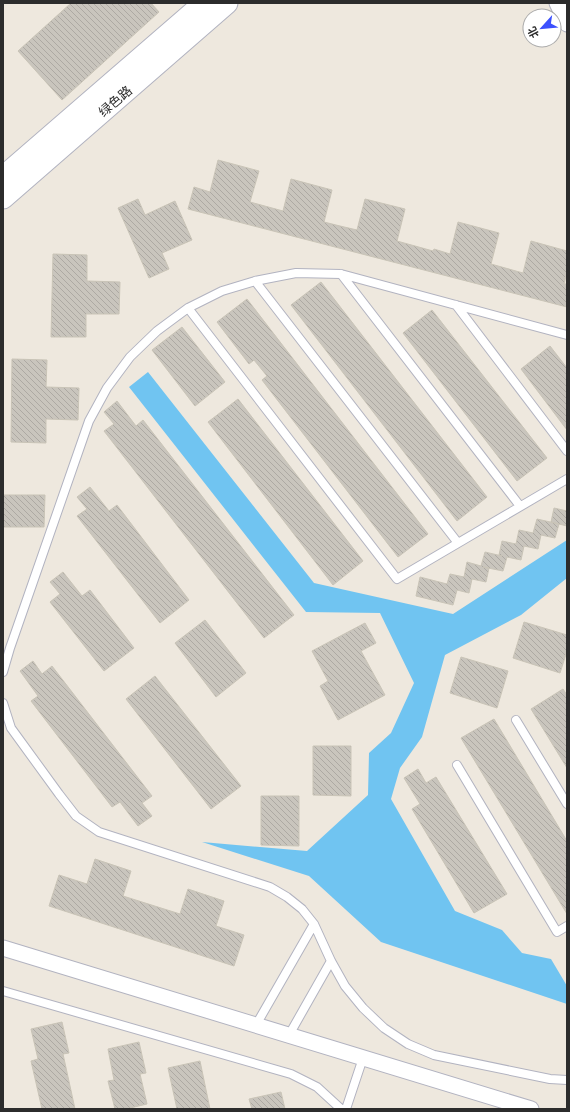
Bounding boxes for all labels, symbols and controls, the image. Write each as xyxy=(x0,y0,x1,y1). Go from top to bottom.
north arrow xyxy=(522,8,562,48)
text: 北 xyxy=(524,24,543,41)
street label: 绿色路 xyxy=(95,82,136,121)

